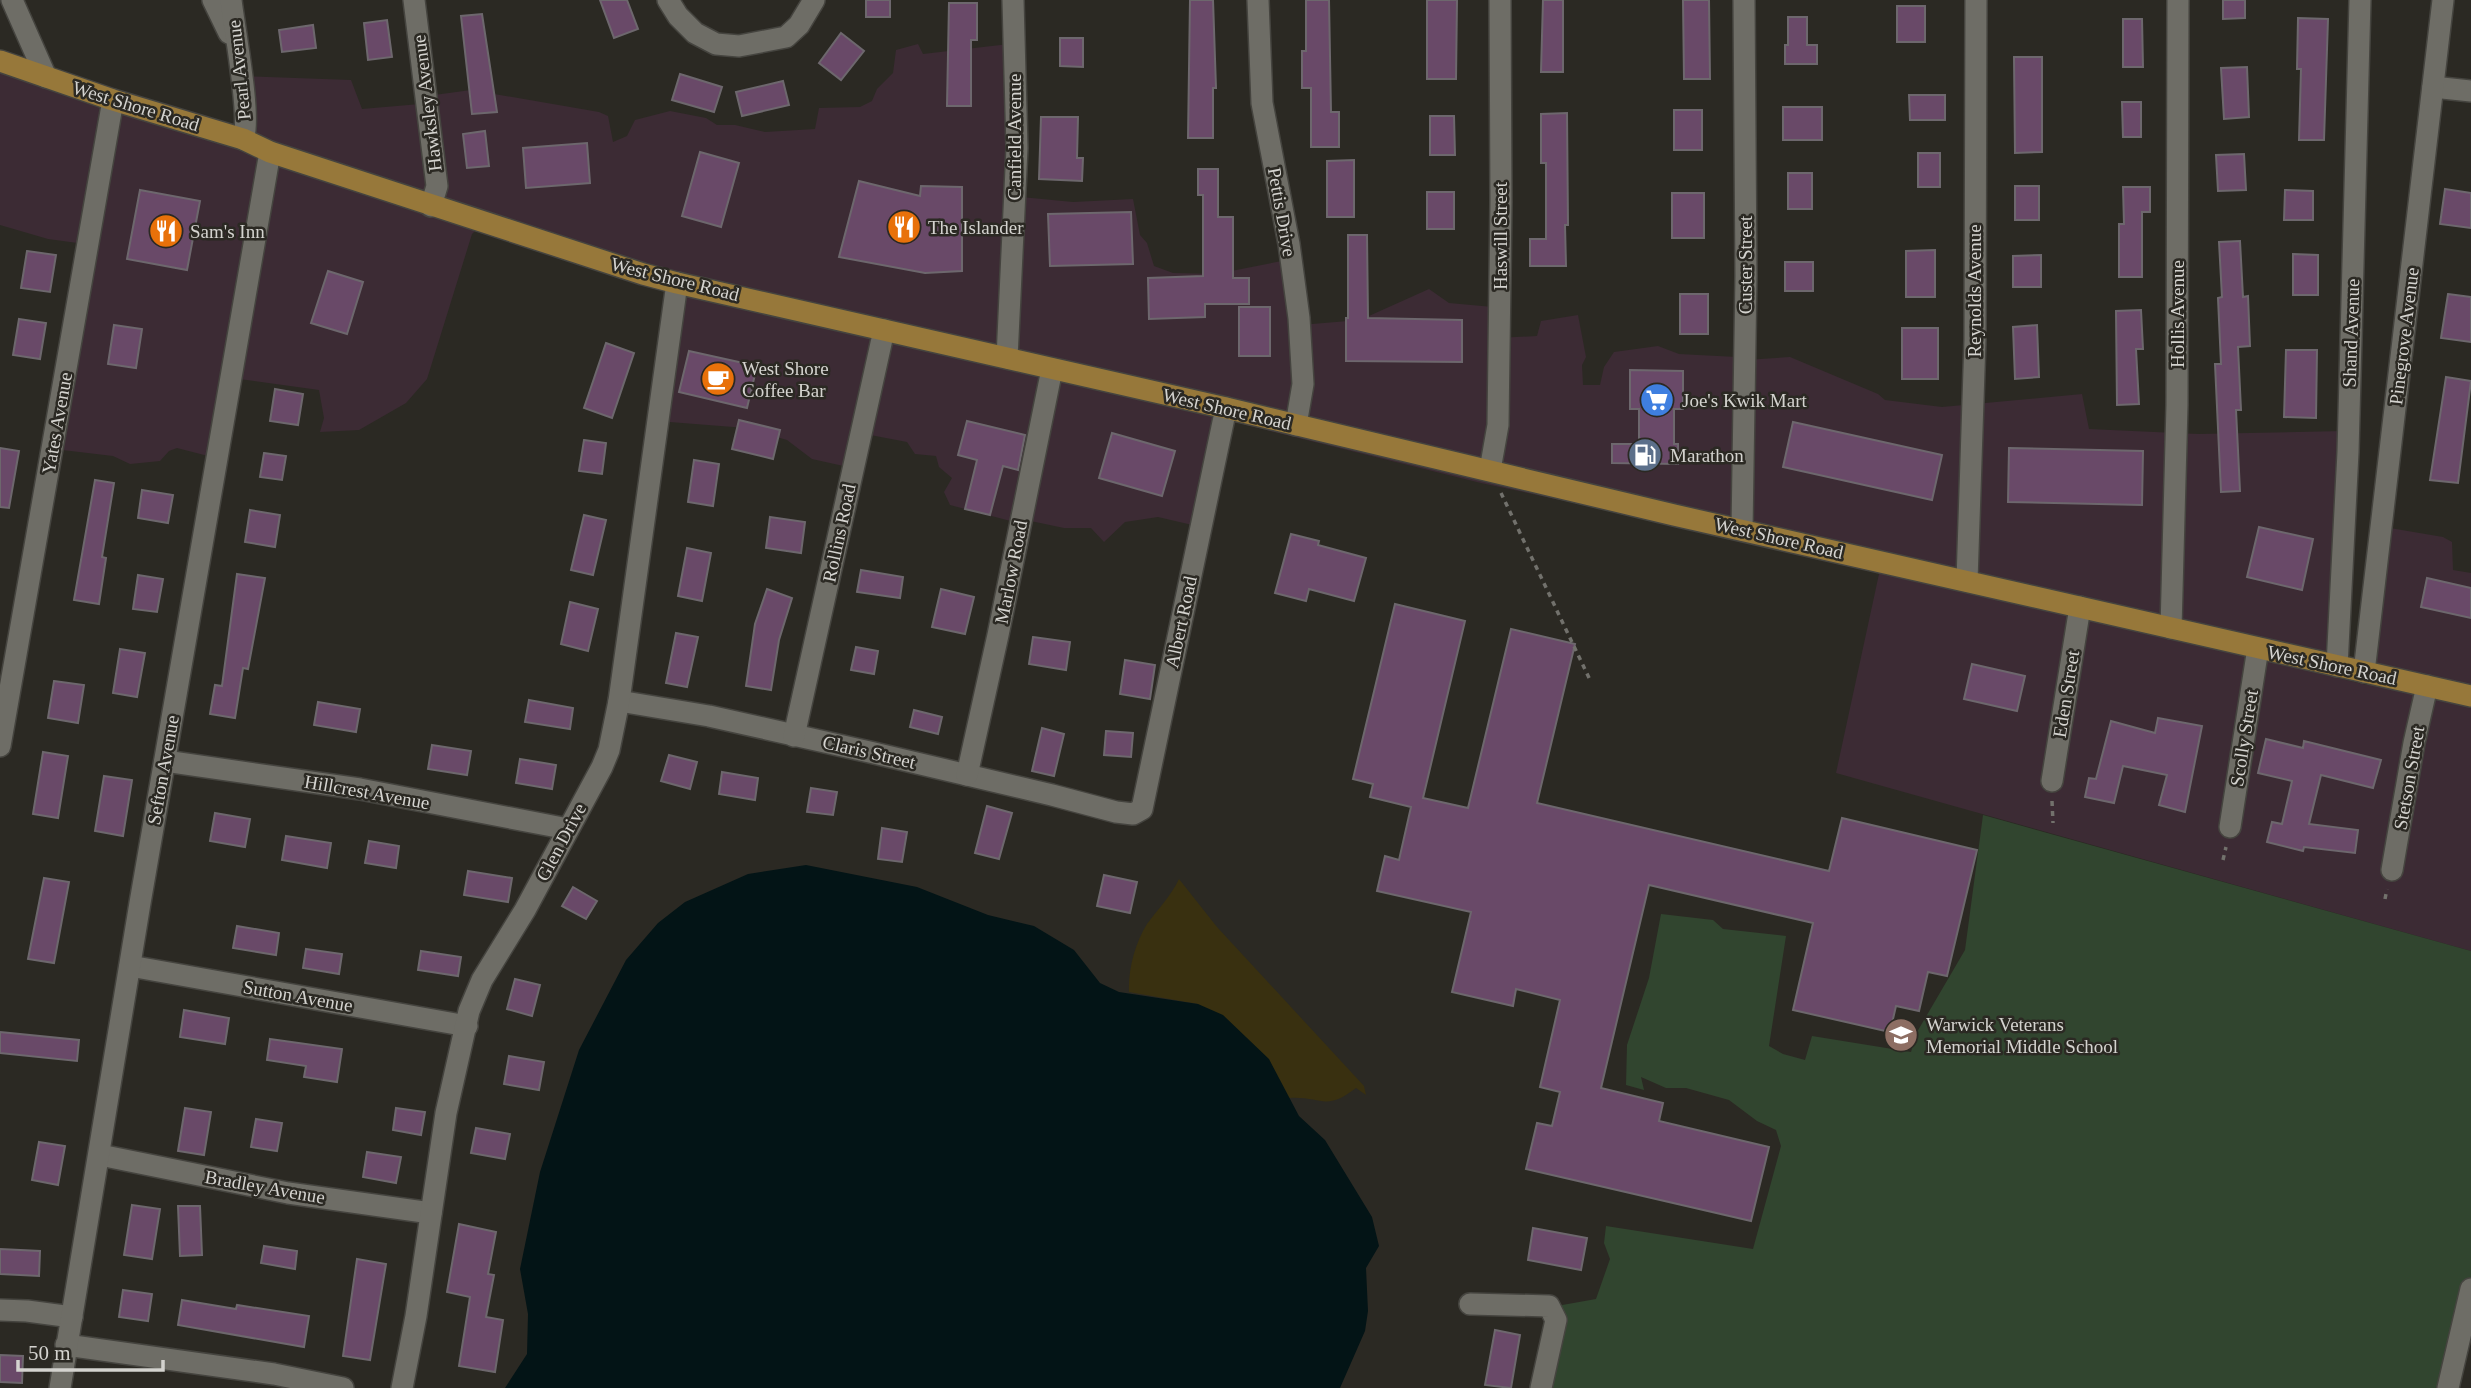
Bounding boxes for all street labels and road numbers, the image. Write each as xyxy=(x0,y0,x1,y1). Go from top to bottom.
street label: Pearl Avenue xyxy=(223,19,255,121)
street label: Hawksley Avenue xyxy=(408,34,446,172)
street label: Canfield Avenue xyxy=(1004,74,1025,200)
street label: West Shore Road xyxy=(70,77,202,135)
street label: Pettis Drive xyxy=(1264,166,1300,258)
street label: Haswill Street xyxy=(1490,181,1511,290)
street label: Custer Street xyxy=(1735,215,1756,314)
street label: Reynolds Avenue xyxy=(1964,224,1985,358)
street label: West Shore Road xyxy=(609,253,742,305)
street label: Hollis Avenue xyxy=(2167,260,2188,368)
street label: Pinegrove Avenue xyxy=(2385,266,2423,406)
street label: Shand Avenue xyxy=(2339,278,2363,388)
street label: Yates Avenue xyxy=(38,371,76,475)
street label: West Shore Road xyxy=(1161,384,1294,434)
street label: Rollins Road xyxy=(818,482,860,584)
street label: West Shore Road xyxy=(1713,513,1846,563)
street label: Marlow Road xyxy=(991,518,1031,626)
street label: Albert Road xyxy=(1161,574,1201,670)
street label: West Shore Road xyxy=(2266,641,2399,689)
street label: Eden Street xyxy=(2049,648,2083,739)
street label: Scolly Street xyxy=(2226,687,2262,788)
street label: Sefton Avenue xyxy=(143,714,183,826)
street label: Stetson Street xyxy=(2390,724,2429,832)
street label: Claris Street xyxy=(821,731,918,773)
street label: Hillcrest Avenue xyxy=(303,771,431,813)
street label: Glen Drive xyxy=(532,800,590,884)
street label: Sutton Avenue xyxy=(242,976,354,1016)
street label: Bradley Avenue xyxy=(203,1166,327,1208)

